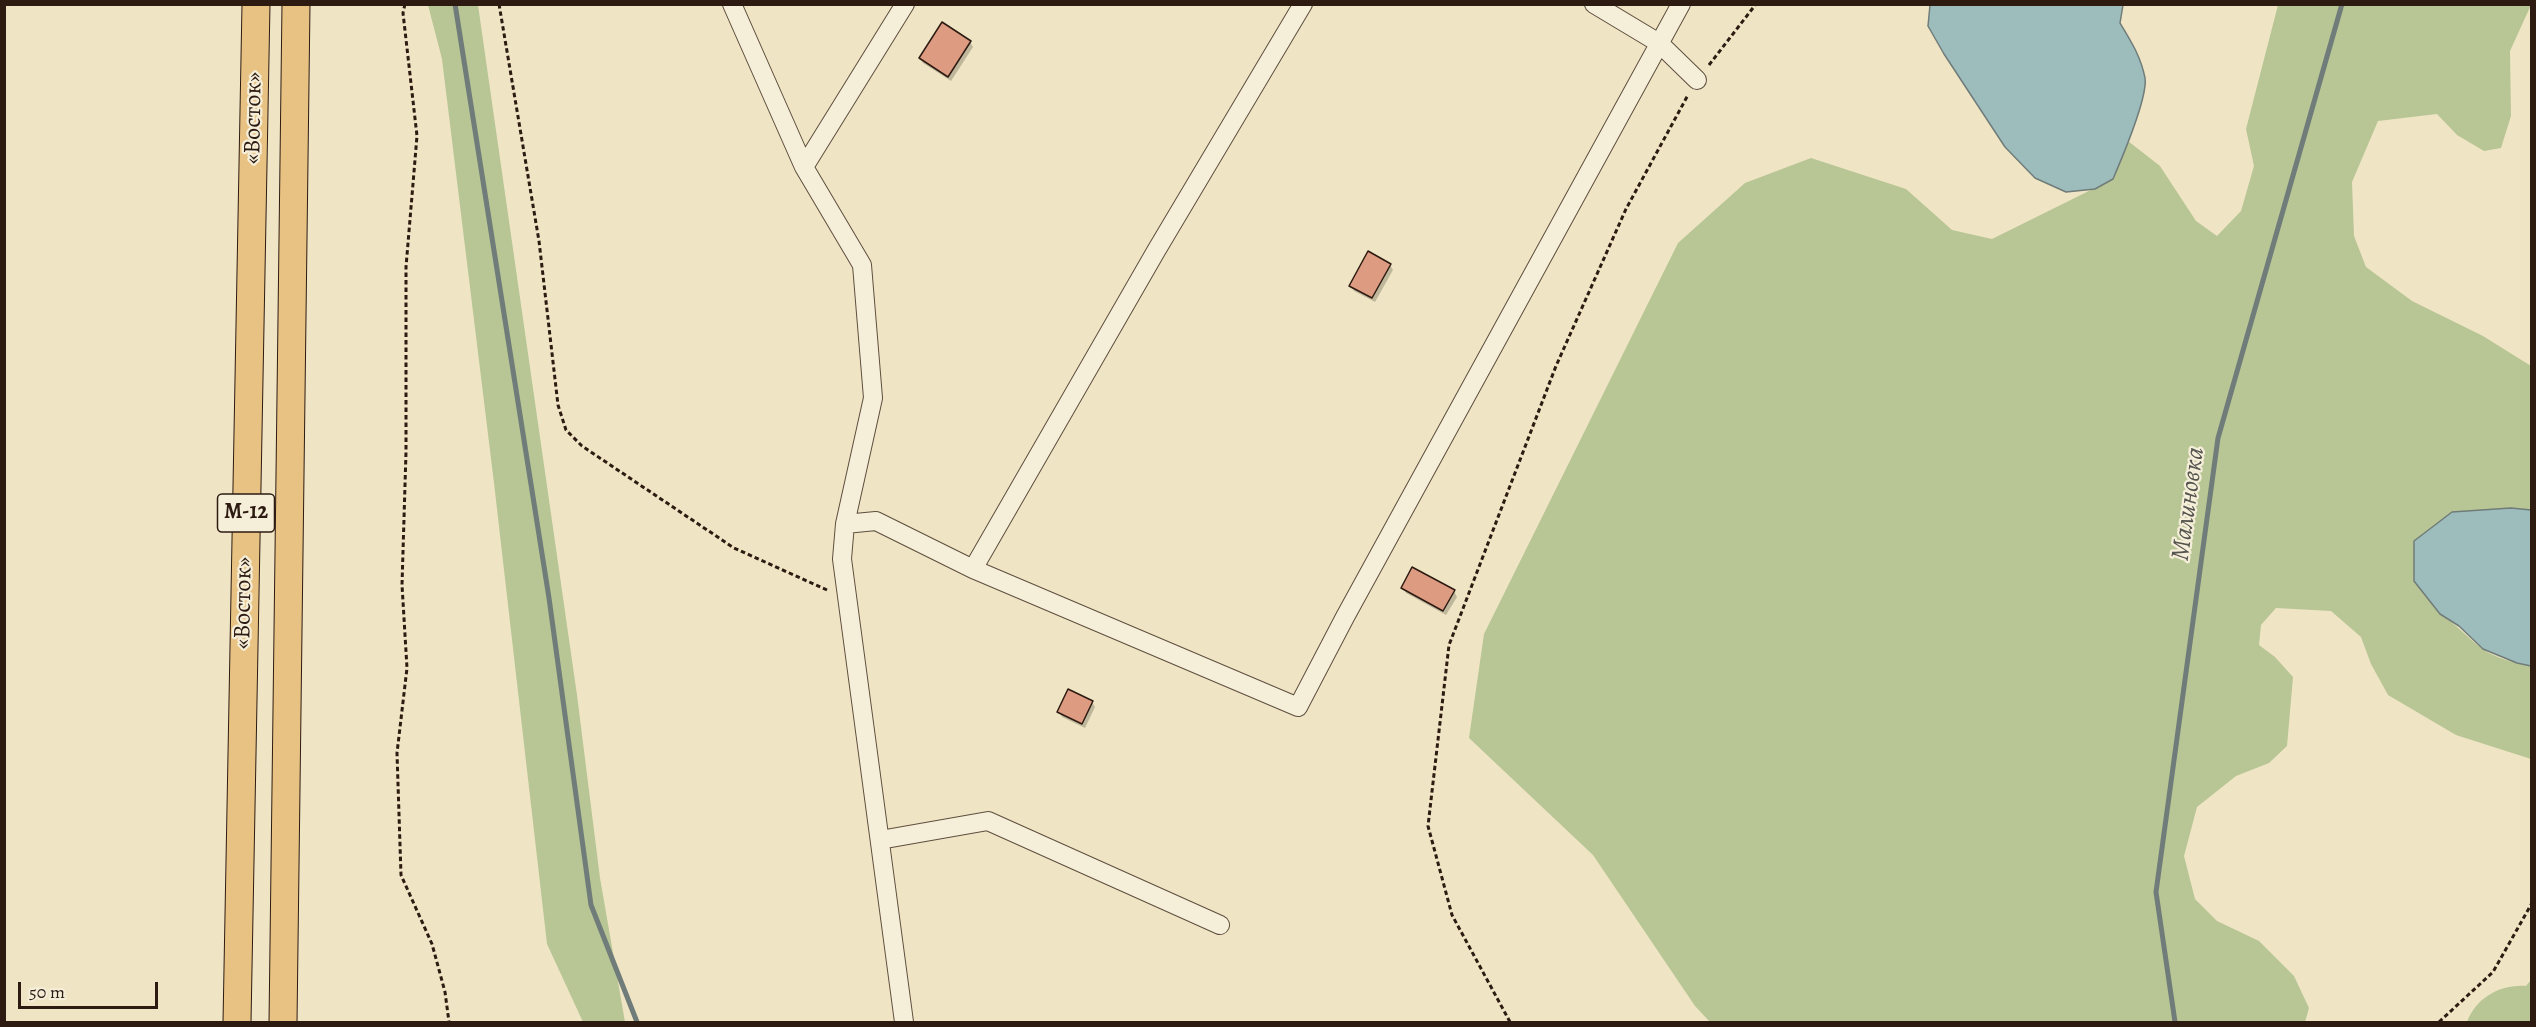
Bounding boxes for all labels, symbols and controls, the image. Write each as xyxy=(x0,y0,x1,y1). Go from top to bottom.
street label: «Восток» xyxy=(239,72,269,164)
water label: Малиновка xyxy=(2166,445,2212,563)
road number: М-12 xyxy=(218,494,274,532)
street label: «Восток» xyxy=(229,557,259,649)
scale bar xyxy=(21,970,160,1008)
text: 50 m xyxy=(29,980,65,1004)

